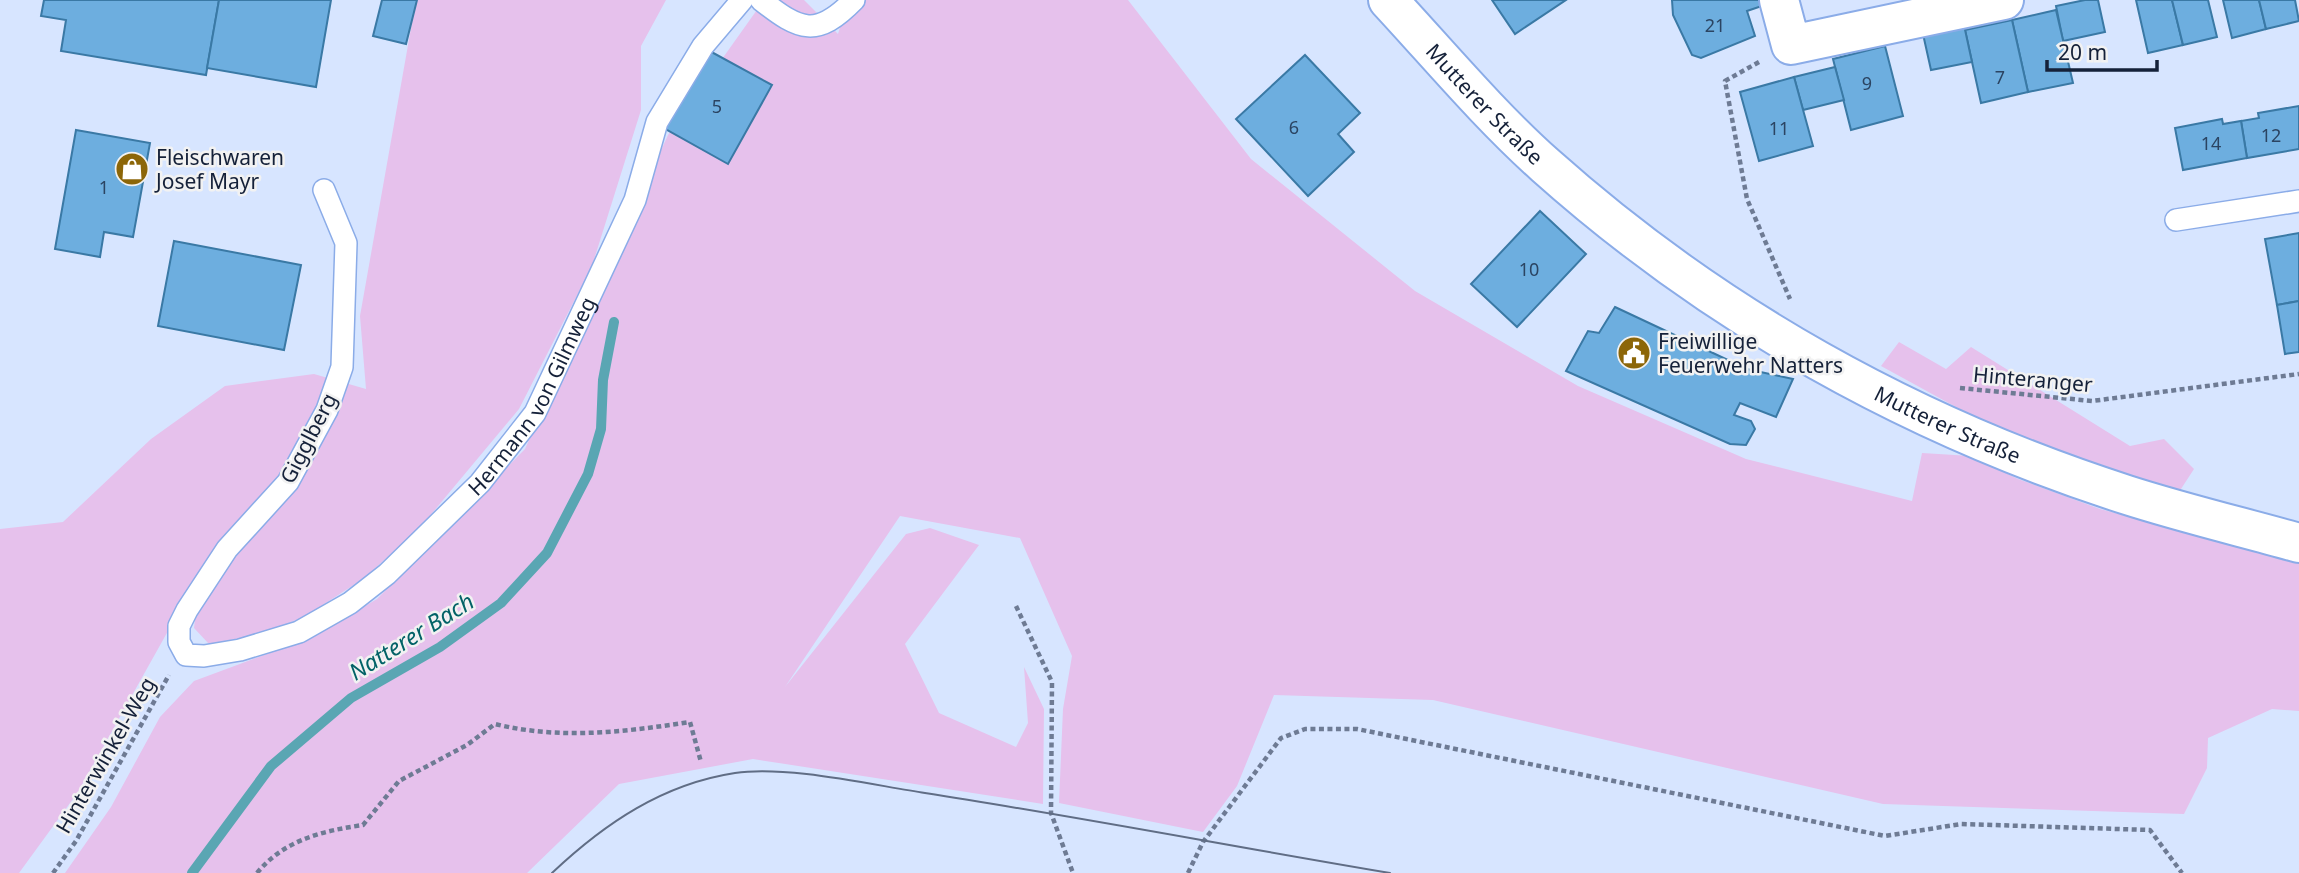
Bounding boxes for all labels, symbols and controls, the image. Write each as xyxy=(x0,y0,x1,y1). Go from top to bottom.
house number: 21 xyxy=(1705,13,1725,37)
scale bar xyxy=(2047,28,2157,72)
street label: Mutterer Straße xyxy=(1420,37,1549,171)
text: 20 m xyxy=(2058,38,2107,66)
house number: 7 xyxy=(1995,65,2005,89)
house number: 9 xyxy=(1862,71,1872,95)
house number: 5 xyxy=(712,94,722,118)
house number: 6 xyxy=(1289,115,1299,139)
house number: 11 xyxy=(1769,116,1789,140)
house number: 12 xyxy=(2261,123,2281,147)
house number: 14 xyxy=(2201,131,2221,155)
place label: Fleischwaren Josef Mayr xyxy=(154,143,284,195)
shop icon: Fleischwaren Josef Mayr xyxy=(113,150,151,188)
house number: 1 xyxy=(99,175,109,199)
house number: 10 xyxy=(1519,257,1539,281)
street label: Hermann von Gilmweg xyxy=(462,292,602,501)
place label: Freiwillige Feuerwehr Natters xyxy=(1658,327,1843,379)
public building icon: Freiwillige Feuerwehr Natters xyxy=(1615,334,1653,372)
street label: Hinteranger xyxy=(1972,360,2094,398)
street label: Mutterer Straße xyxy=(1870,379,2025,470)
street label: Gigglberg xyxy=(273,388,343,488)
water label: Natterer Bach xyxy=(342,585,480,687)
street label: Hinterwinkel-Weg xyxy=(49,672,161,838)

